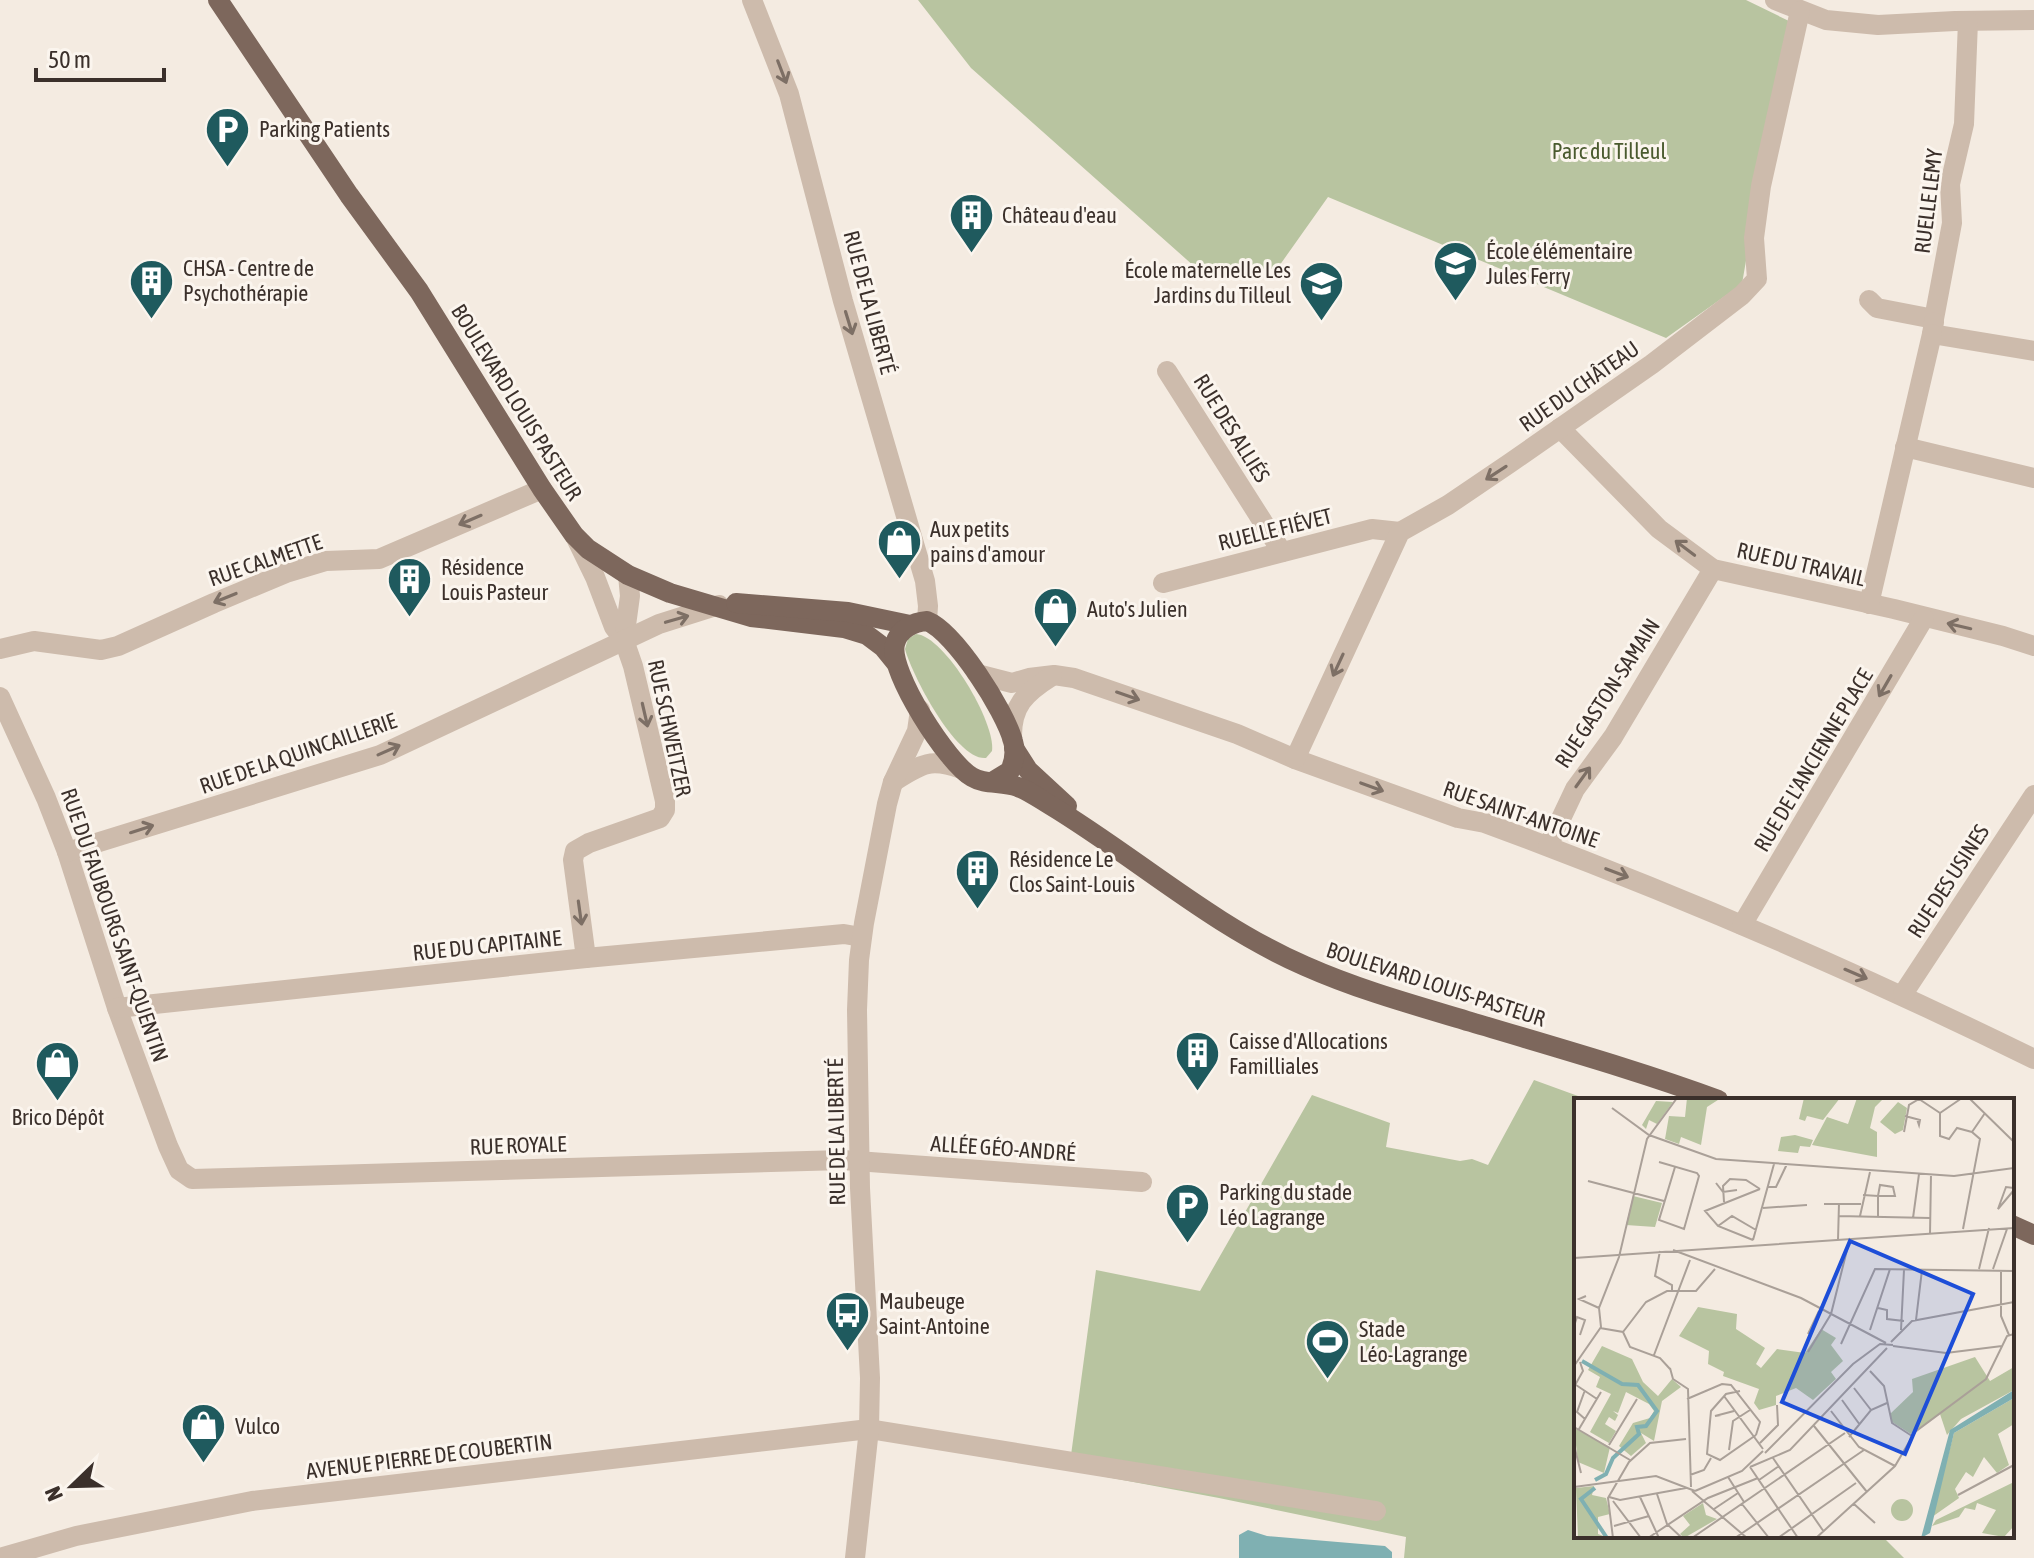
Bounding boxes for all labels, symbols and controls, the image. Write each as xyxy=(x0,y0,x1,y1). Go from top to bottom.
scale bar xyxy=(36,32,164,82)
text: 50 m xyxy=(48,46,91,73)
one-way arrow xyxy=(775,59,790,84)
parking icon: Parking Patients xyxy=(204,105,252,168)
place label: Parking Patients xyxy=(259,116,390,142)
park label: Parc du Tilleul xyxy=(1552,138,1666,164)
street label: RUELLE LEMY xyxy=(1909,147,1947,255)
building icon: Château d'eau xyxy=(947,191,995,254)
place label: Château d'eau xyxy=(1002,202,1117,228)
street label: RUE DE LA LIBERTÉ xyxy=(838,227,902,377)
place label: École élémentaire Jules Ferry xyxy=(1486,238,1633,289)
school or university icon: École élémentaire Jules Ferry xyxy=(1431,240,1479,303)
place label: CHSA - Centre de Psychothérapie xyxy=(183,255,314,306)
building icon: CHSA - Centre de Psychothérapie xyxy=(128,257,176,320)
place label: École maternelle Les Jardins du Tilleul xyxy=(1125,257,1291,308)
school or university icon: École maternelle Les Jardins du Tilleul xyxy=(1298,259,1346,322)
street label: BOULEVARD LOUIS PASTEUR xyxy=(446,299,588,505)
one-way arrow xyxy=(842,310,857,336)
street label: RUE DU CHÂTEAU xyxy=(1514,335,1644,437)
street label: RUE DES ALLIÉS xyxy=(1189,369,1275,487)
one-way arrow xyxy=(1485,465,1507,481)
street label: RUELLE FIÉVET xyxy=(1215,502,1335,556)
one-way arrow xyxy=(458,513,483,528)
place label: Aux petits pains d'amour xyxy=(930,516,1045,567)
shop icon: Aux petits pains d'amour xyxy=(875,518,923,581)
street label: RUE CALMETTE xyxy=(205,528,326,592)
street label: RUE DU TRAVAIL xyxy=(1734,537,1868,591)
one-way arrow xyxy=(1674,539,1696,556)
place label: Résidence Louis Pasteur xyxy=(441,554,548,605)
building icon: Résidence Louis Pasteur xyxy=(386,556,434,619)
shop icon: Auto's Julien xyxy=(1032,585,1080,648)
one-way arrow xyxy=(213,592,238,607)
place label: Auto's Julien xyxy=(1087,596,1188,622)
one-way arrow xyxy=(663,610,689,625)
street label: RUE GASTON-SAMAIN xyxy=(1549,613,1665,773)
one-way arrow xyxy=(1947,618,1972,633)
one-way arrow xyxy=(1330,653,1345,677)
street label: RUE SCHWEITZER xyxy=(643,657,697,799)
street label: RUE DE L'ANCIENNE PLACE xyxy=(1748,663,1878,856)
one-way arrow xyxy=(1877,673,1892,697)
one-way arrow xyxy=(1116,690,1141,705)
one-way arrow xyxy=(638,702,653,728)
street label: RUE DE LA QUINCAILLERIE xyxy=(196,707,400,799)
one-way arrow xyxy=(377,742,401,757)
one-way arrow xyxy=(1575,767,1592,788)
street label: RUE SAINT-ANTOINE xyxy=(1440,775,1603,853)
one-way arrow xyxy=(1359,780,1384,795)
street label: RUE DU FAUBOURG SAINT-QUENTIN xyxy=(56,785,174,1065)
street label: RUE DES USINES xyxy=(1902,820,1994,942)
one-way arrow xyxy=(129,821,154,836)
place label: Résidence Le Clos Saint-Louis xyxy=(1009,846,1135,897)
building icon: Résidence Le Clos Saint-Louis xyxy=(954,848,1002,911)
one-way arrow xyxy=(1604,867,1629,881)
one-way arrow xyxy=(573,900,588,925)
street label: RUE DU CAPITAINE xyxy=(411,924,563,966)
street label: BOULEVARD LOUIS-PASTEUR xyxy=(1323,936,1549,1032)
one-way arrow xyxy=(1844,968,1868,983)
place label: Caisse d'Allocations Familliales xyxy=(1229,1028,1388,1079)
building icon: Caisse d'Allocations Familliales xyxy=(1174,1030,1222,1093)
shop icon: Brico Dépôt xyxy=(34,1040,82,1103)
street label: RUE DE LA LIBERTÉ xyxy=(822,1057,850,1206)
inset map xyxy=(1574,1098,2014,1538)
place label: Brico Dépôt xyxy=(12,1104,104,1130)
street label: RUE ROYALE xyxy=(469,1130,567,1160)
street label: ALLÉE GÉO-ANDRÉ xyxy=(930,1130,1077,1166)
place label: Parking du stade Léo Lagrange xyxy=(1219,1179,1352,1230)
parking icon: Parking du stade Léo Lagrange xyxy=(1164,1181,1212,1244)
place label: Maubeuge Saint-Antoine xyxy=(879,1288,990,1339)
bus stop icon: Maubeuge Saint-Antoine xyxy=(824,1290,872,1353)
place label: Stade Léo-Lagrange xyxy=(1359,1316,1467,1367)
sports icon: Stade Léo-Lagrange xyxy=(1304,1318,1352,1381)
shop icon: Vulco xyxy=(180,1402,228,1465)
place label: Vulco xyxy=(235,1413,280,1439)
street label: AVENUE PIERRE DE COUBERTIN xyxy=(304,1428,554,1484)
north arrow xyxy=(32,1446,112,1526)
text: N xyxy=(39,1483,68,1505)

